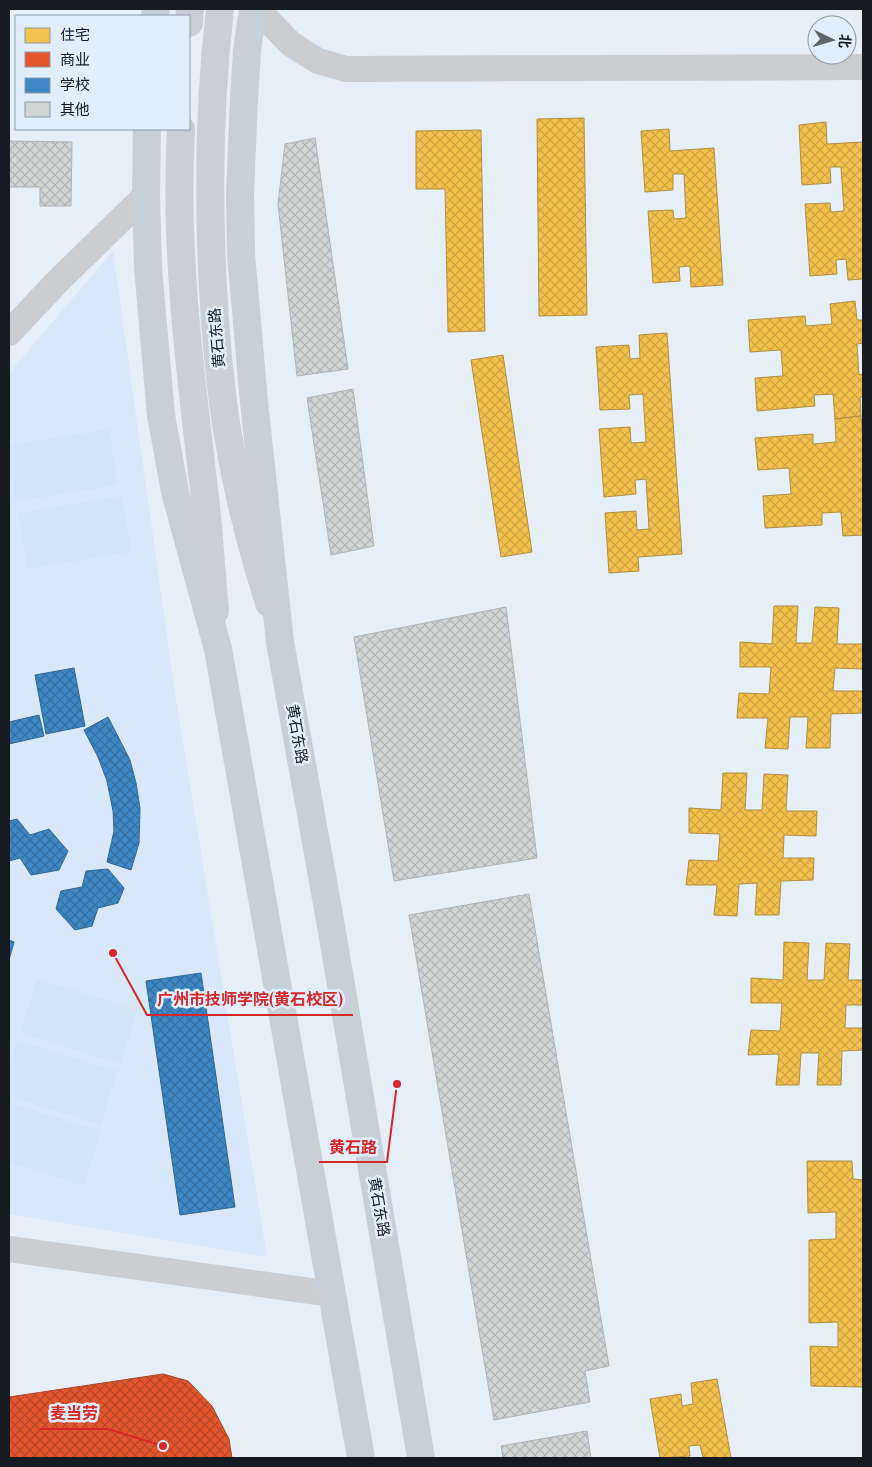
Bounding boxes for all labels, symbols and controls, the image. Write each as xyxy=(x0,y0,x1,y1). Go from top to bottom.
legend xyxy=(15,15,190,130)
north arrow xyxy=(807,15,857,65)
text: 住宅 xyxy=(60,24,90,44)
text: 北 xyxy=(835,33,856,49)
text: 商业 xyxy=(60,49,90,69)
text: 学校 xyxy=(60,74,90,94)
text: 其他 xyxy=(60,99,90,119)
street label: 黄石东路 xyxy=(203,307,229,369)
street label: 黄石东路 xyxy=(283,703,313,765)
callout: 广州市技师学院(黄石校区) xyxy=(147,984,353,1015)
text: 广州市技师学院(黄石校区) xyxy=(157,988,343,1009)
callout: 黄石路 xyxy=(319,1131,387,1162)
text: 黄石路 xyxy=(329,1136,377,1157)
street label: 黄石东路 xyxy=(365,1176,395,1238)
callout: 麦当劳 xyxy=(40,1398,108,1429)
text: 麦当劳 xyxy=(50,1402,98,1423)

